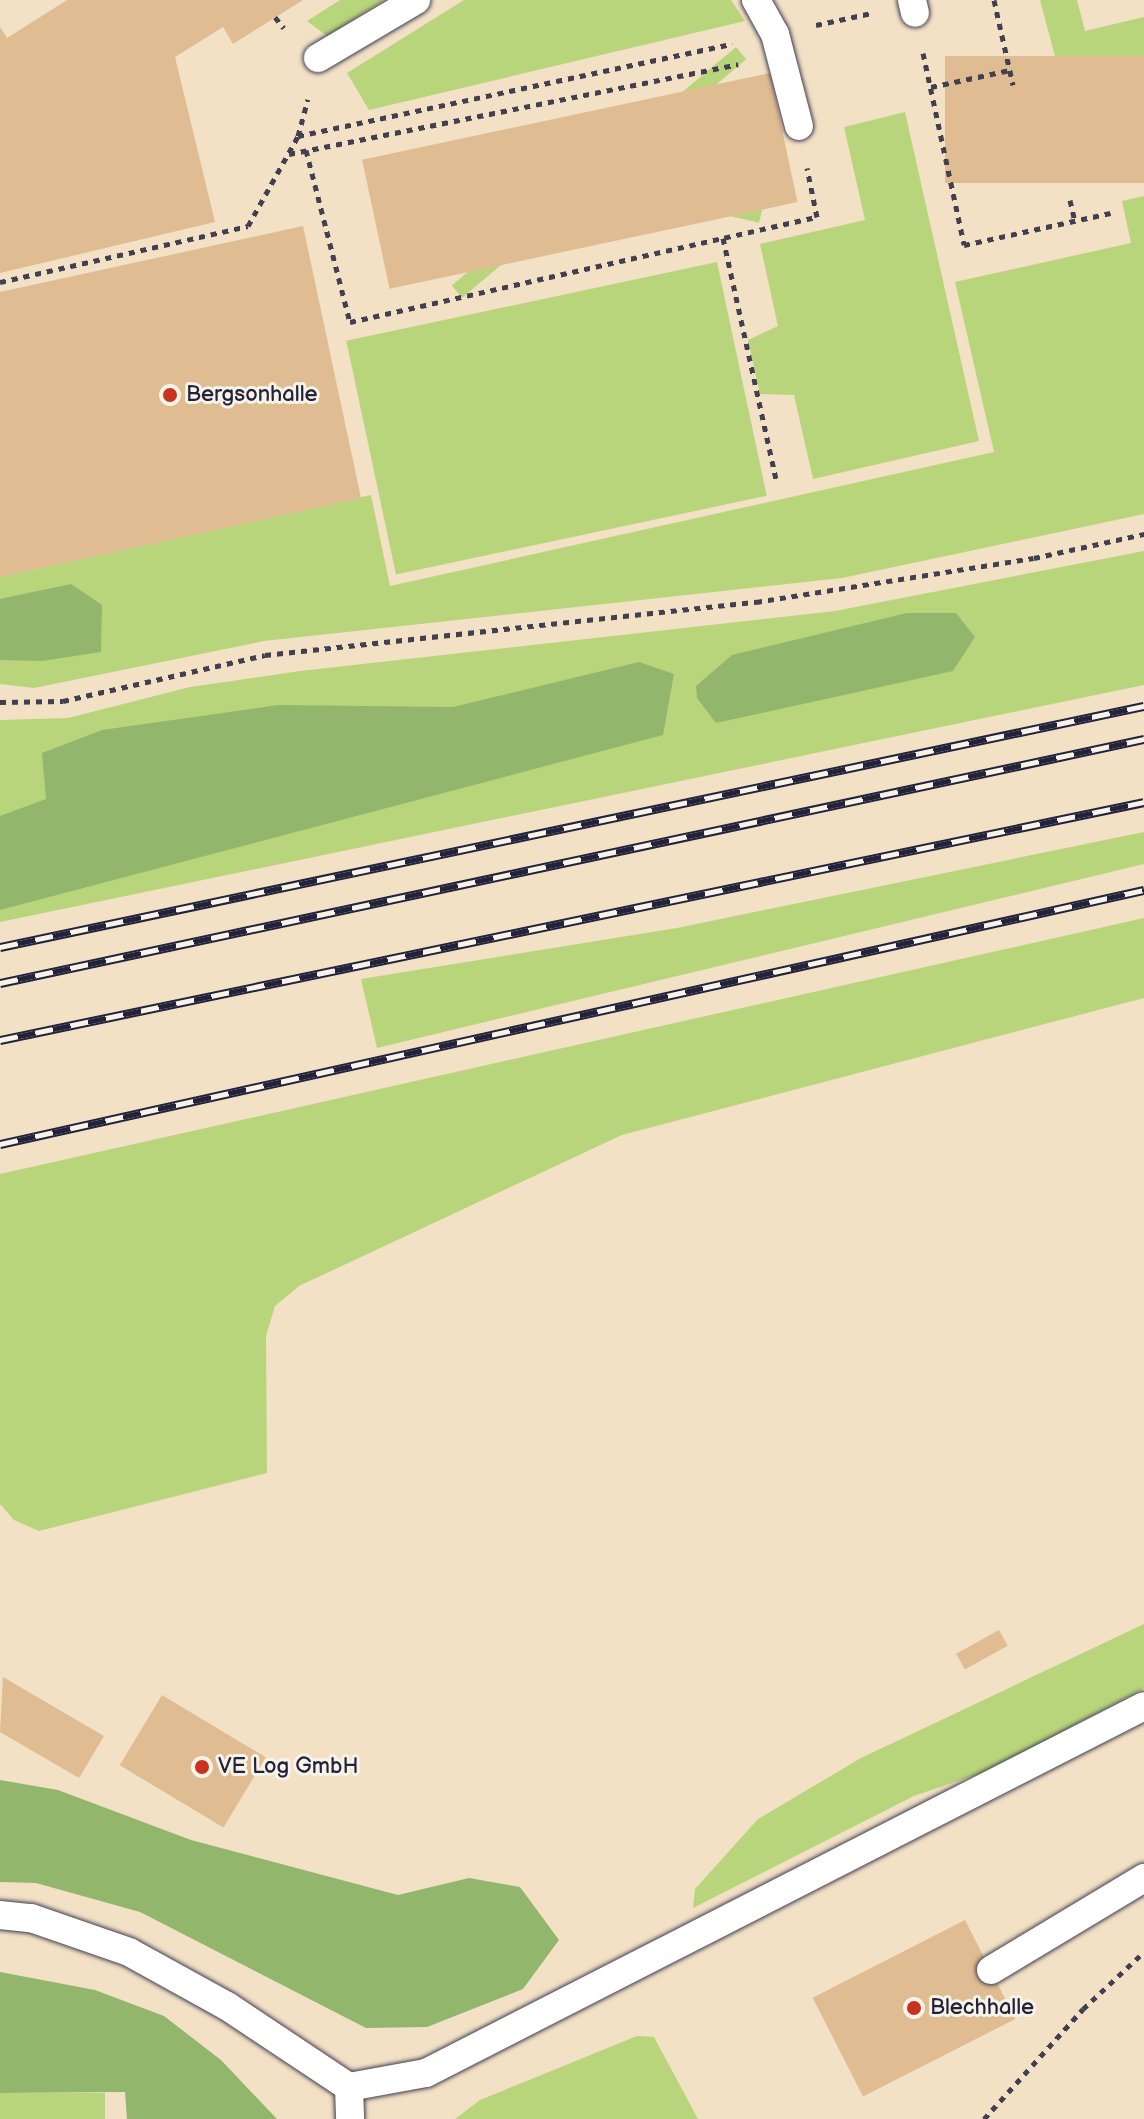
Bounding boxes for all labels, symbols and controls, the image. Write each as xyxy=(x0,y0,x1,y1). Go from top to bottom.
place label: Bergsonhalle xyxy=(186,382,317,408)
marker: Bergsonhalle xyxy=(161,386,179,404)
place label: VE Log GmbH xyxy=(218,1754,359,1780)
marker: VE Log GmbH xyxy=(193,1758,211,1776)
place label: Blechhalle xyxy=(930,1995,1034,2021)
marker: Blechhalle xyxy=(905,1999,923,2017)

